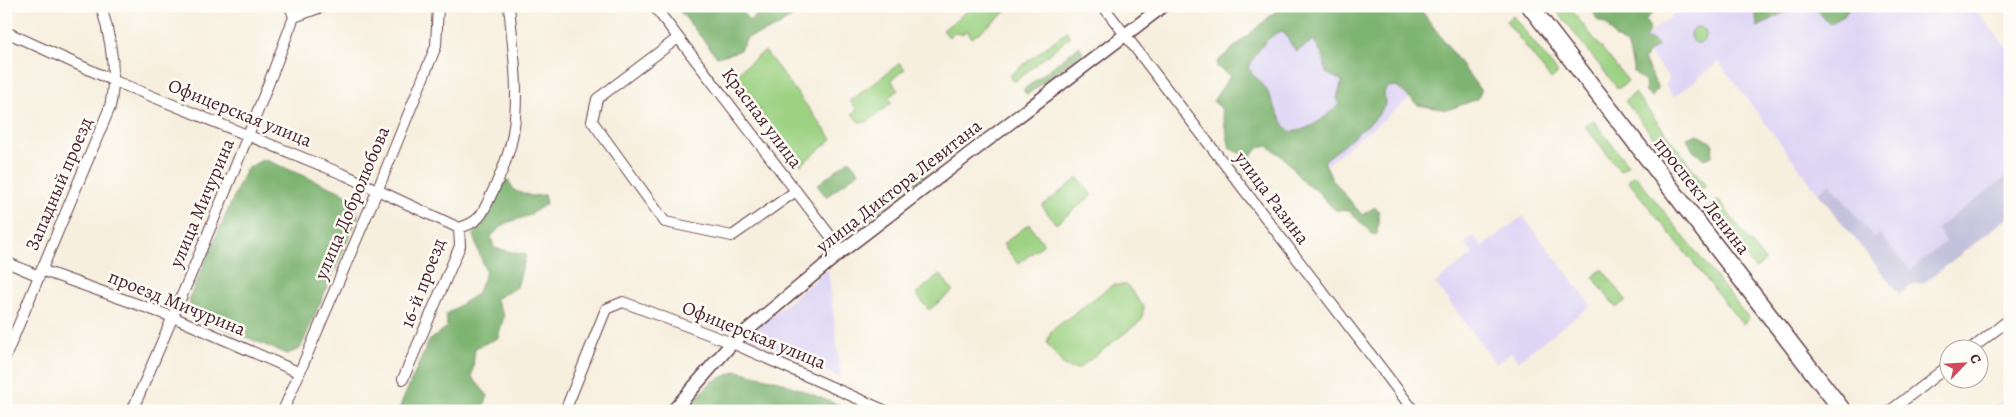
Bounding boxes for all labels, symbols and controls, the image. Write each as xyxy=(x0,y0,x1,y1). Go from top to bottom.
street label: Красная улица xyxy=(716,62,809,174)
street label: Офицерская улица xyxy=(164,72,316,154)
street label: Западный проезд xyxy=(19,113,99,255)
street label: улица Диктора Левитана xyxy=(810,113,987,260)
street label: улица Добролюбова xyxy=(308,122,396,285)
street label: проспект Ленина xyxy=(1648,132,1756,260)
street label: улица Мичурина xyxy=(163,134,241,273)
street label: улица Разина xyxy=(1228,145,1316,250)
street label: 16-й проезд xyxy=(394,234,452,332)
street label: проезд Мичурина xyxy=(104,264,250,342)
street label: Офицерская улица xyxy=(678,294,830,376)
north arrow xyxy=(1938,340,1988,390)
text: С xyxy=(1965,351,1986,367)

